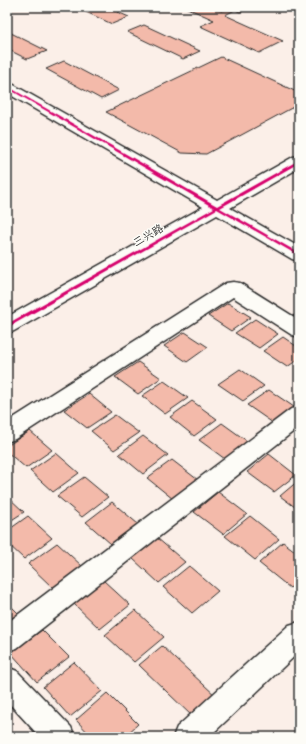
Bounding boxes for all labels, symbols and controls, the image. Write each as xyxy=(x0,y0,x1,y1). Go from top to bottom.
street label: 三兴路 xyxy=(130,221,166,249)

